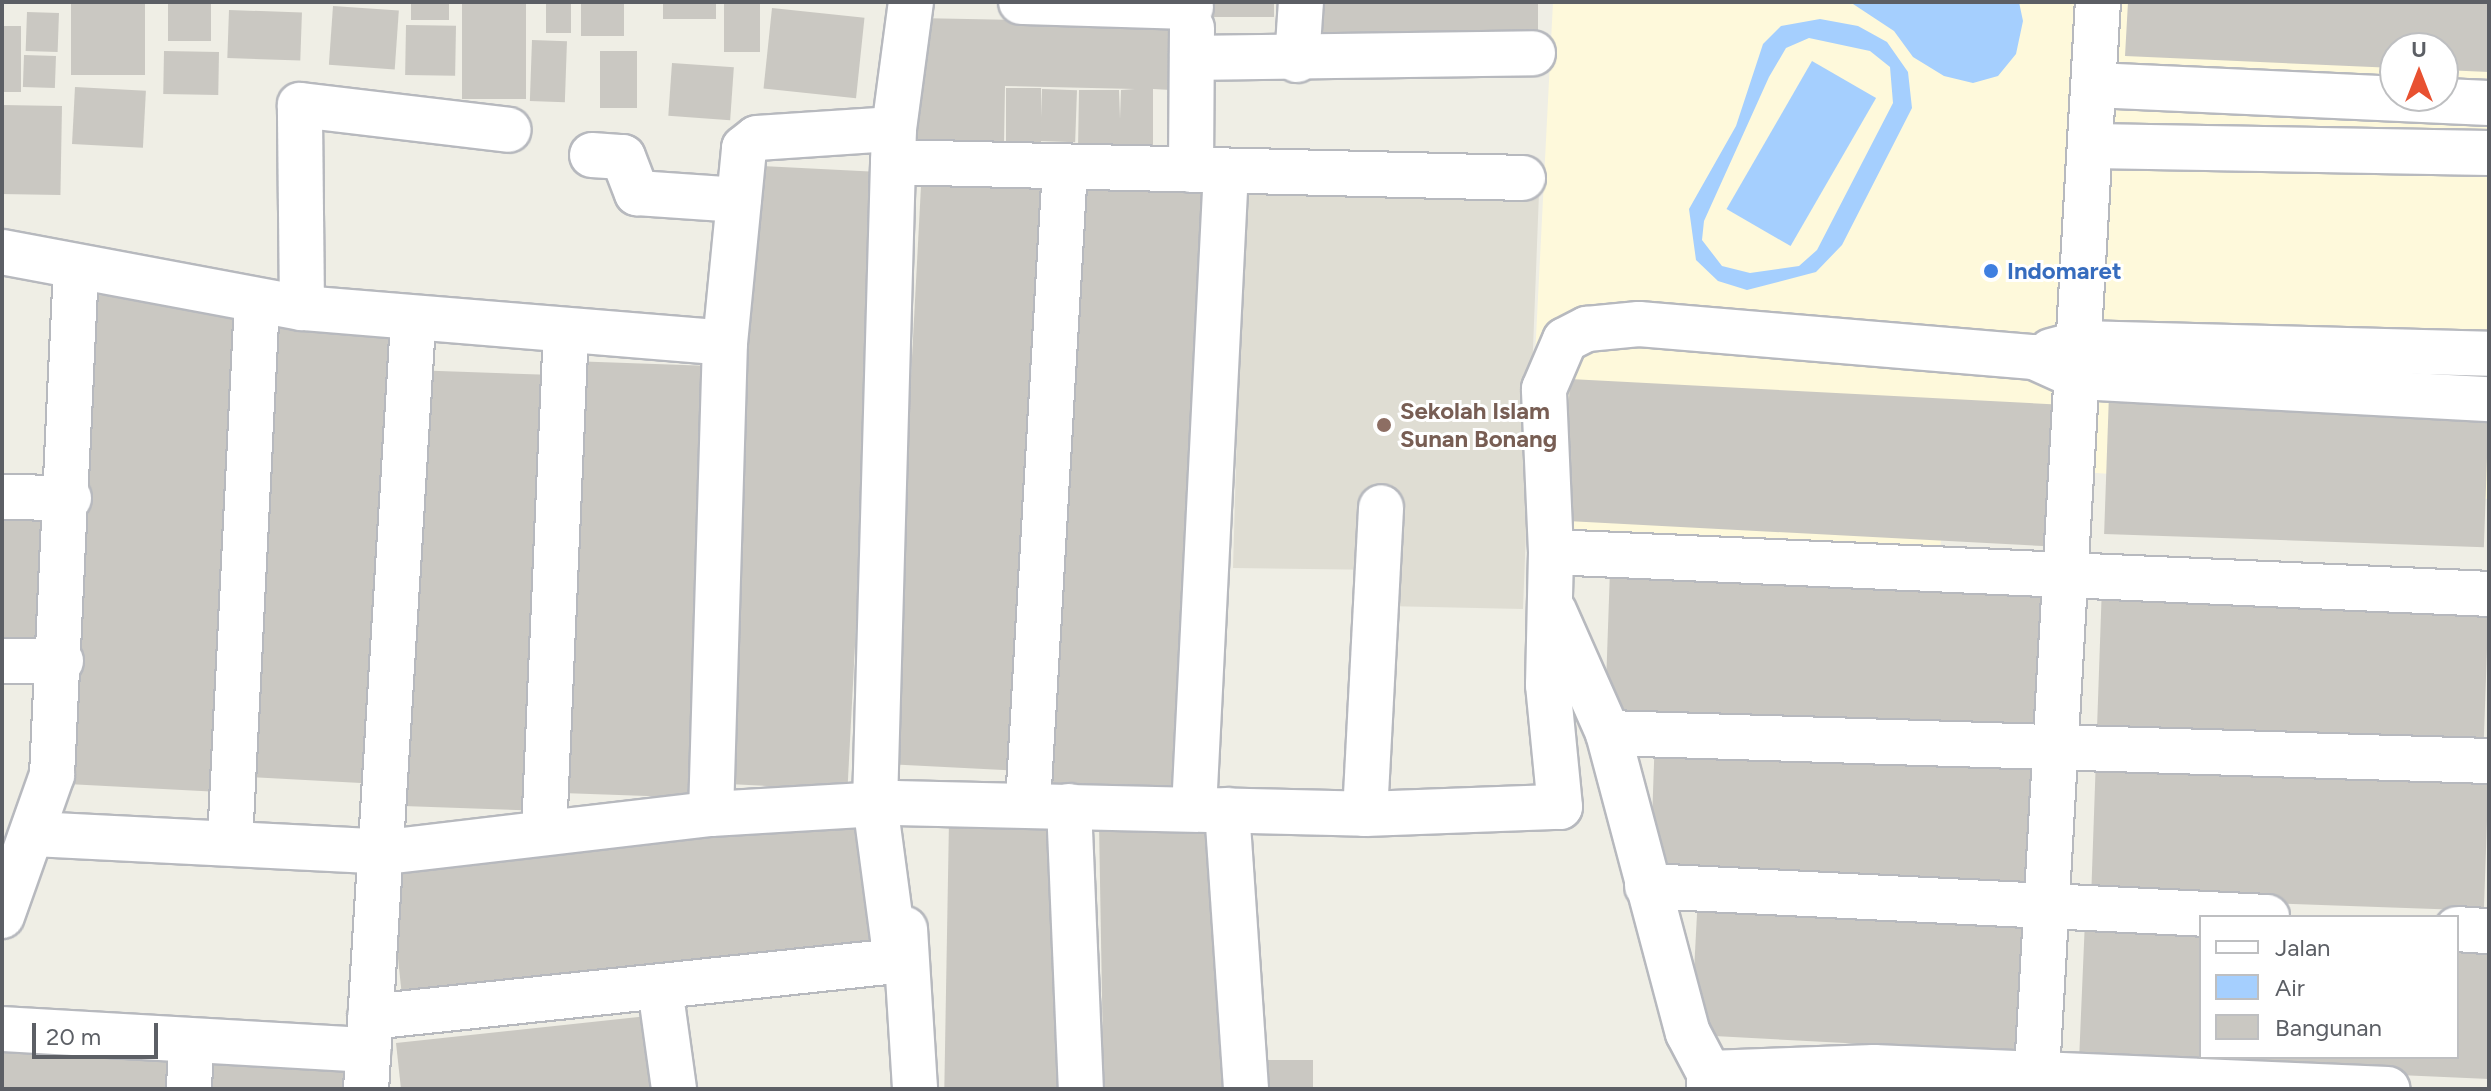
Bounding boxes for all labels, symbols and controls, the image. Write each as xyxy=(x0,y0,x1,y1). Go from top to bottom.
north arrow xyxy=(2379,32,2459,112)
text: U xyxy=(2411,36,2427,63)
place label: Indomaret xyxy=(2007,257,2122,285)
marker: Indomaret xyxy=(1982,262,2000,280)
place label: Sekolah Islam Sunan Bonang xyxy=(1400,397,1557,453)
marker: Sekolah Islam Sunan Bonang xyxy=(1375,416,1393,434)
legend xyxy=(2199,915,2459,1059)
text: Jalan xyxy=(2275,933,2331,962)
text: Air xyxy=(2275,973,2305,1002)
scale bar xyxy=(36,1007,162,1057)
text: Bangunan xyxy=(2275,1013,2382,1042)
text: 20 m xyxy=(46,1022,101,1051)

